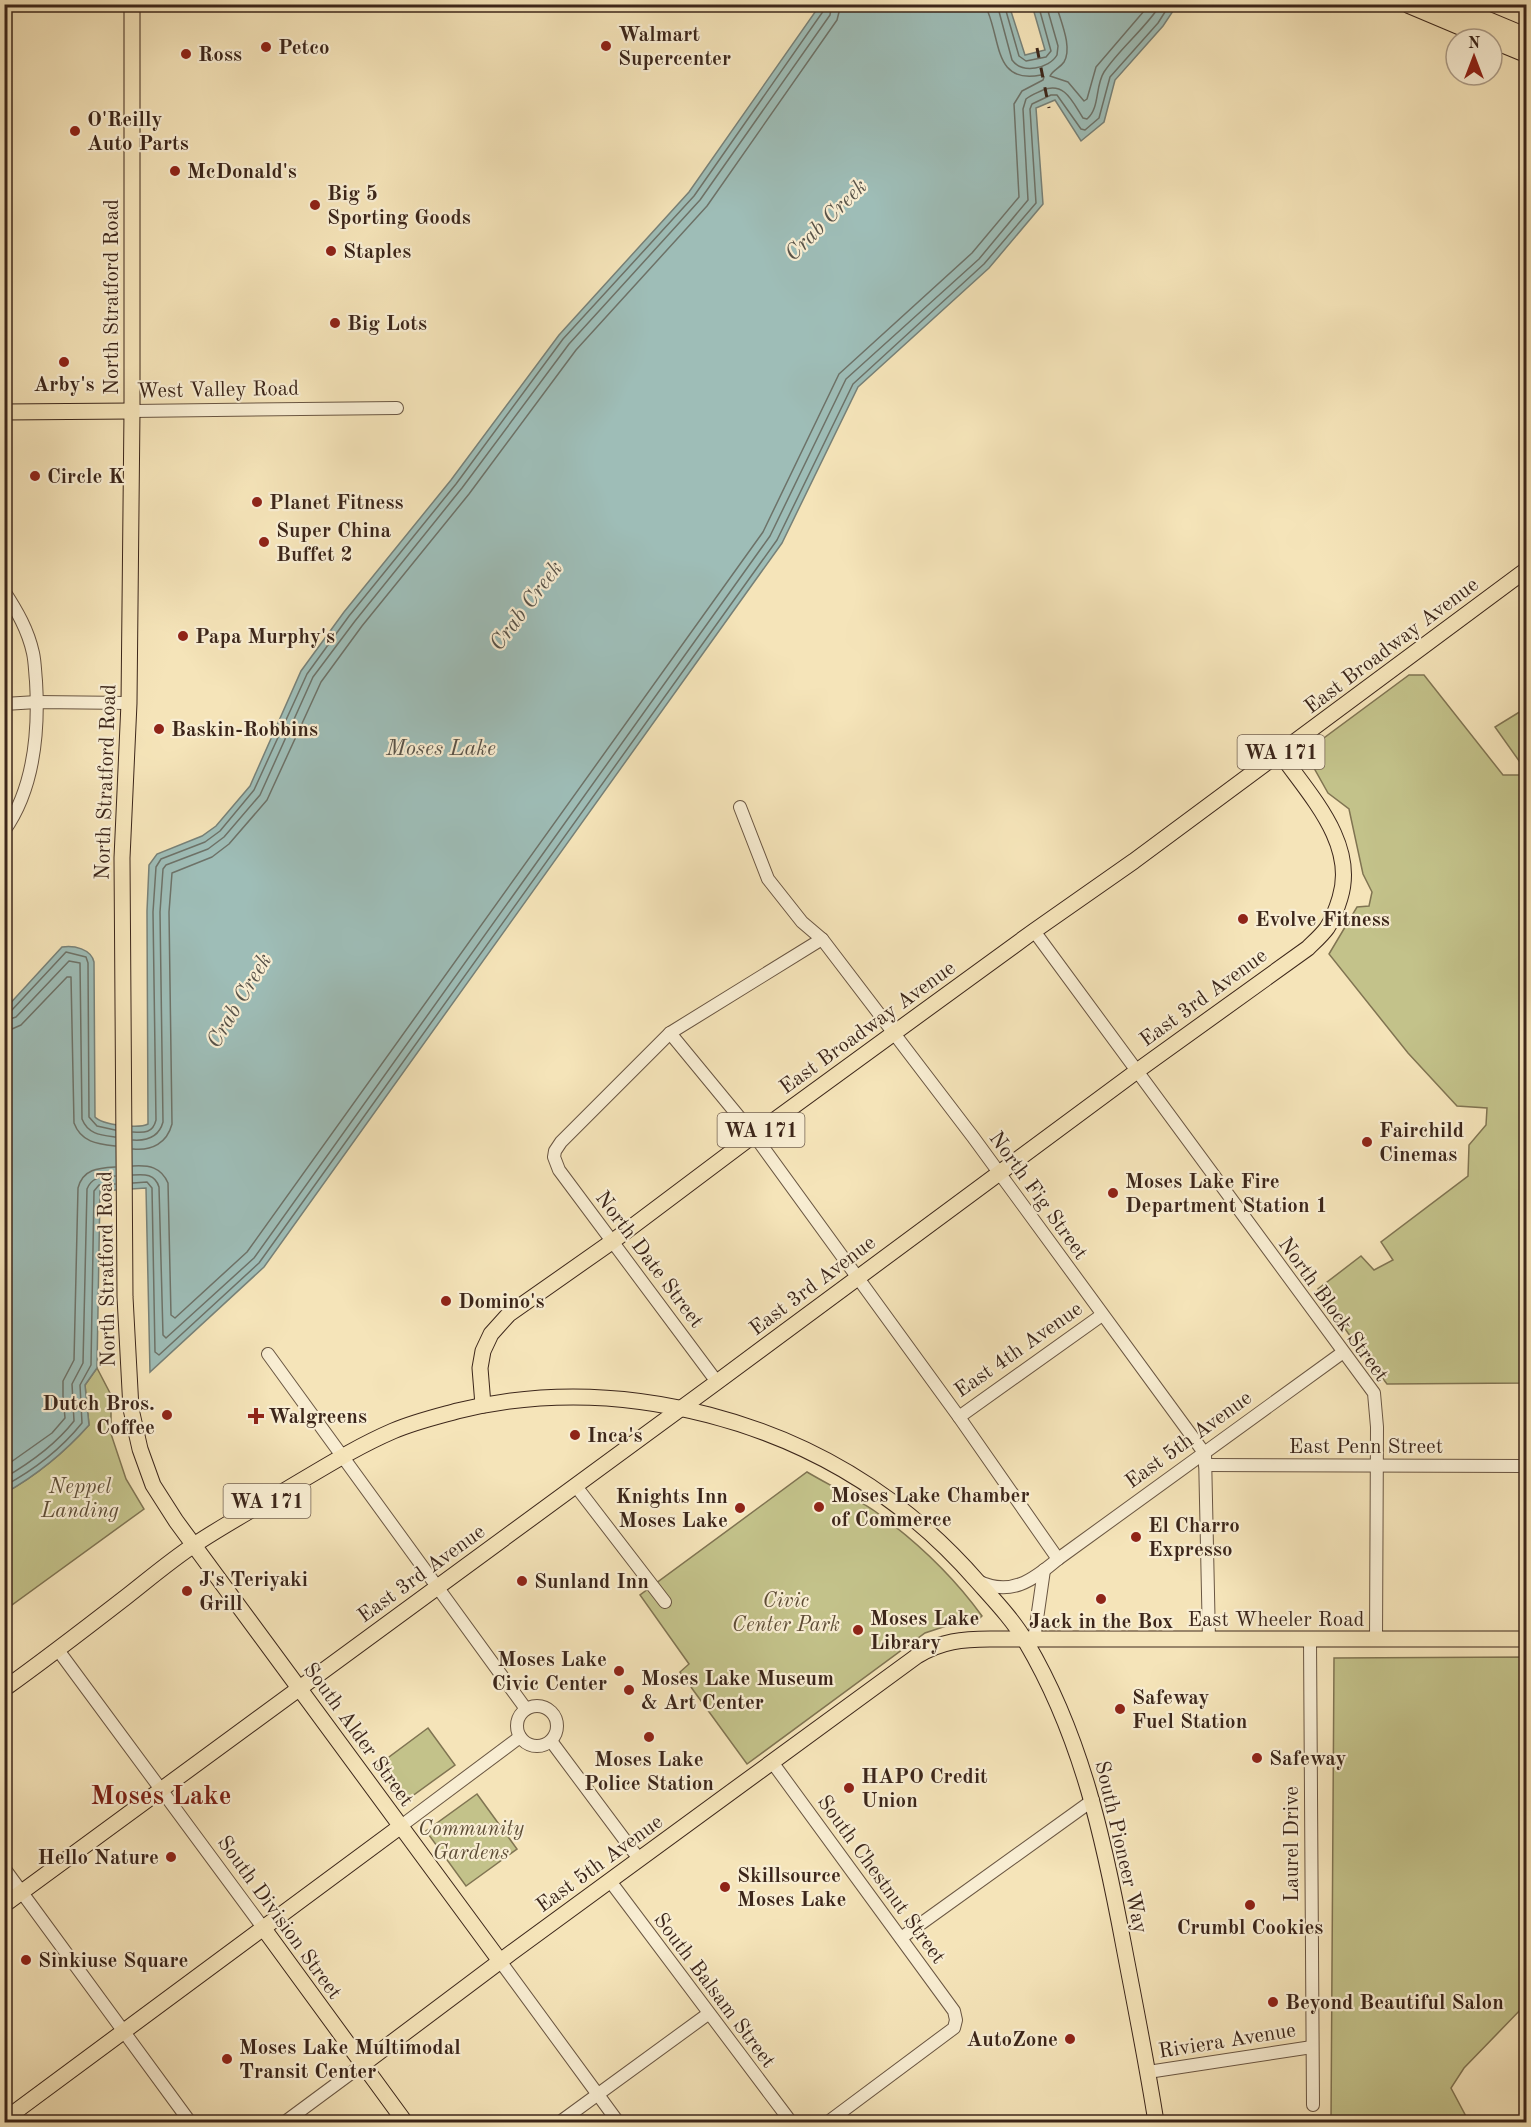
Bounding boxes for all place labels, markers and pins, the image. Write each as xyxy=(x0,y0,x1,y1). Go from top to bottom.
place label: Walmart Supercenter xyxy=(618,25,731,70)
place label: Petco xyxy=(278,38,330,59)
marker: Walmart Supercenter xyxy=(599,39,613,53)
marker: Petco xyxy=(259,40,273,54)
place label: Ross xyxy=(198,45,242,66)
marker: Ross xyxy=(179,47,193,61)
place label: O'Reilly Auto Parts xyxy=(87,110,189,155)
marker: O'Reilly Auto Parts xyxy=(68,124,82,138)
place label: McDonald's xyxy=(187,162,297,183)
marker: McDonald's xyxy=(168,164,182,178)
place label: Big 5 Sporting Goods xyxy=(327,184,471,229)
marker: Big 5 Sporting Goods xyxy=(308,198,322,212)
place label: Staples xyxy=(343,242,411,263)
marker: Staples xyxy=(324,244,338,258)
place label: Big Lots xyxy=(347,314,427,335)
marker: Big Lots xyxy=(328,316,342,330)
marker: Arby's xyxy=(57,355,71,369)
place label: Arby's xyxy=(33,375,95,396)
place label: Circle K xyxy=(47,467,124,488)
marker: Circle K xyxy=(28,469,42,483)
place label: Planet Fitness xyxy=(269,493,404,514)
marker: Planet Fitness xyxy=(250,495,264,509)
place label: Super China Buffet 2 xyxy=(276,521,391,566)
marker: Super China Buffet 2 xyxy=(257,535,271,549)
place label: Papa Murphy's xyxy=(195,627,335,648)
marker: Papa Murphy's xyxy=(176,629,190,643)
place label: Baskin-Robbins xyxy=(171,720,318,741)
marker: Baskin-Robbins xyxy=(152,722,166,736)
place label: Evolve Fitness xyxy=(1255,910,1390,931)
marker: Evolve Fitness xyxy=(1236,912,1250,926)
place label: Fairchild Cinemas xyxy=(1379,1121,1464,1166)
marker: Fairchild Cinemas xyxy=(1360,1135,1374,1149)
place label: Moses Lake Fire Department Station 1 xyxy=(1125,1172,1328,1217)
marker: Moses Lake Fire Department Station 1 xyxy=(1106,1186,1120,1200)
place label: Domino's xyxy=(458,1292,544,1313)
marker: Domino's xyxy=(439,1294,453,1308)
place label: Dutch Bros. Coffee xyxy=(42,1394,155,1439)
place label: Walgreens xyxy=(268,1407,367,1428)
marker: Dutch Bros. Coffee xyxy=(160,1408,174,1422)
marker: Walgreens xyxy=(249,1409,263,1423)
place label: Inca's xyxy=(587,1426,642,1447)
marker: Inca's xyxy=(568,1428,582,1442)
place label: Moses Lake Chamber of Commerce xyxy=(831,1486,1030,1531)
place label: Knights Inn Moses Lake xyxy=(615,1487,728,1532)
marker: Moses Lake Chamber of Commerce xyxy=(812,1500,826,1514)
marker: Knights Inn Moses Lake xyxy=(733,1501,747,1515)
place label: El Charro Expresso xyxy=(1148,1516,1240,1561)
marker: El Charro Expresso xyxy=(1129,1530,1143,1544)
place label: J's Teriyaki Grill xyxy=(199,1570,308,1615)
place label: Sunland Inn xyxy=(534,1572,649,1593)
marker: Sunland Inn xyxy=(515,1574,529,1588)
marker: J's Teriyaki Grill xyxy=(180,1584,194,1598)
marker: Jack in the Box xyxy=(1094,1592,1108,1606)
place label: Moses Lake Library xyxy=(870,1609,980,1654)
place label: Jack in the Box xyxy=(1029,1612,1173,1633)
marker: Moses Lake Library xyxy=(851,1623,865,1637)
place label: Moses Lake Civic Center xyxy=(492,1650,607,1695)
marker: Moses Lake Civic Center xyxy=(612,1664,626,1678)
place label: Moses Lake Museum & Art Center xyxy=(641,1669,834,1714)
marker: Moses Lake Museum & Art Center xyxy=(622,1683,636,1697)
place label: Safeway Fuel Station xyxy=(1132,1688,1247,1733)
marker: Safeway Fuel Station xyxy=(1113,1702,1127,1716)
marker: Moses Lake Police Station xyxy=(642,1730,656,1744)
place label: Safeway xyxy=(1269,1749,1346,1770)
place label: Moses Lake Police Station xyxy=(584,1750,714,1795)
marker: Safeway xyxy=(1250,1751,1264,1765)
place label: HAPO Credit Union xyxy=(861,1767,988,1812)
marker: HAPO Credit Union xyxy=(842,1781,856,1795)
place label: Hello Nature xyxy=(37,1848,159,1869)
marker: Hello Nature xyxy=(164,1850,178,1864)
place label: Skillsource Moses Lake xyxy=(737,1866,847,1911)
marker: Skillsource Moses Lake xyxy=(718,1880,732,1894)
marker: Crumbl Cookies xyxy=(1243,1898,1257,1912)
place label: Crumbl Cookies xyxy=(1177,1918,1323,1939)
place label: Sinkiuse Square xyxy=(38,1951,189,1972)
marker: Sinkiuse Square xyxy=(19,1953,33,1967)
place label: Beyond Beautiful Salon xyxy=(1285,1993,1504,2014)
marker: Beyond Beautiful Salon xyxy=(1266,1995,1280,2009)
place label: AutoZone xyxy=(967,2030,1058,2051)
marker: AutoZone xyxy=(1063,2032,1077,2046)
place label: Moses Lake Multimodal Transit Center xyxy=(239,2038,461,2083)
marker: Moses Lake Multimodal Transit Center xyxy=(220,2052,234,2066)

